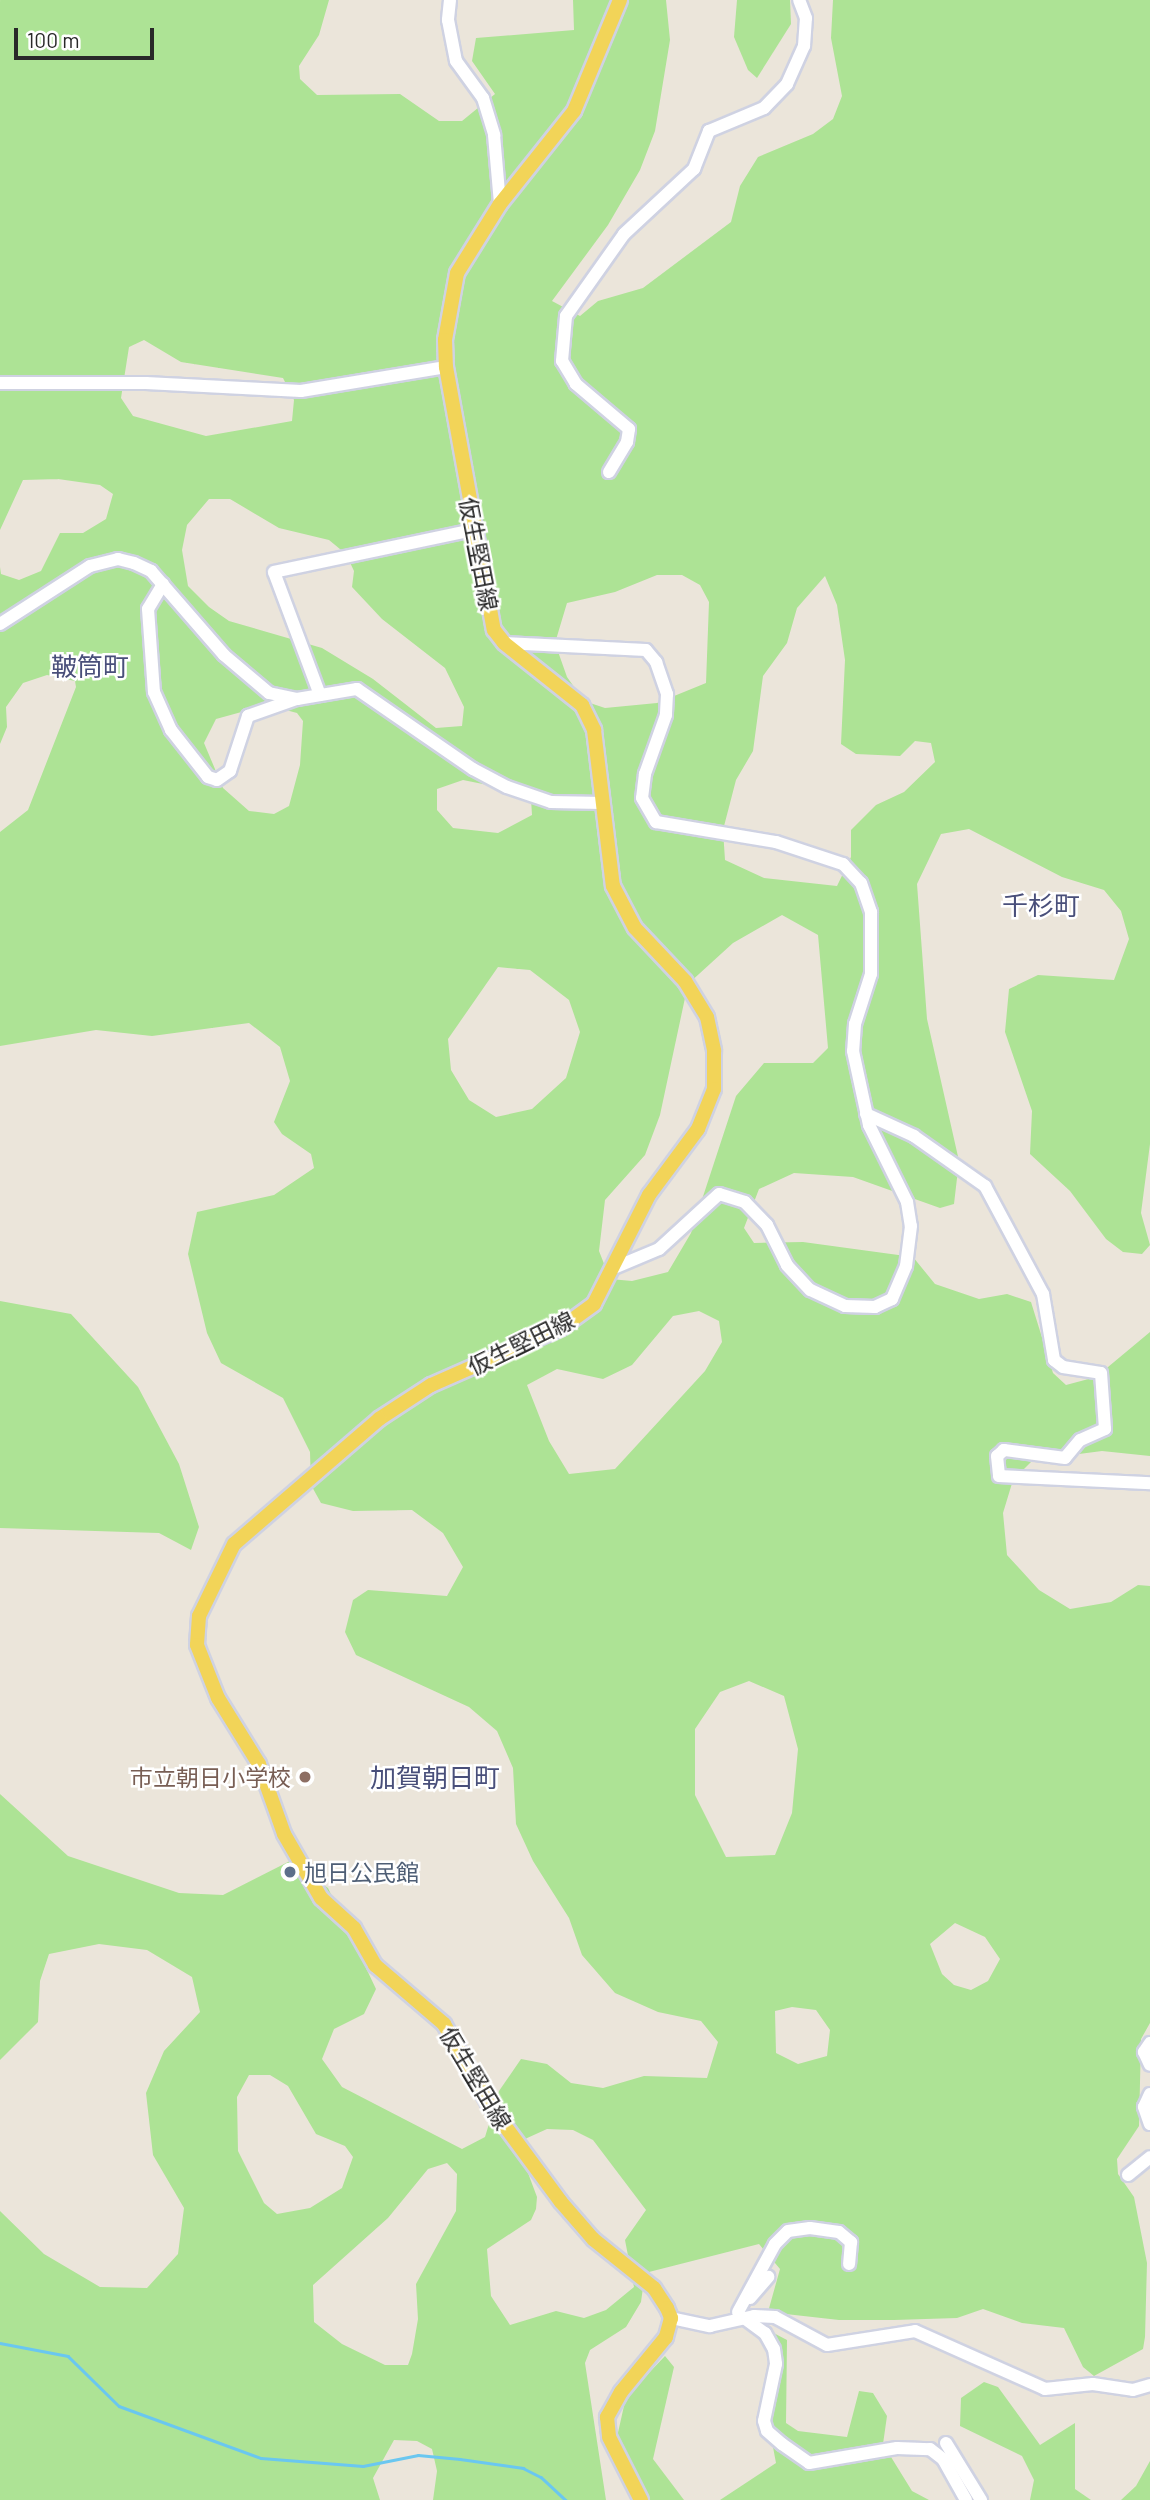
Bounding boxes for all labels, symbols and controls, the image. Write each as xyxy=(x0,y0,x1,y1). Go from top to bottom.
scale bar xyxy=(18,14,158,58)
text: 100 m xyxy=(27,27,80,52)
street label: 仮生堅田線 xyxy=(454,495,504,613)
district label: 鞁筒町 xyxy=(51,650,129,682)
district label: 千杉町 xyxy=(1002,889,1080,921)
street label: 仮生堅田線 xyxy=(463,1305,579,1381)
district label: 加賀朝日町 xyxy=(370,1761,500,1793)
place label: 市立朝日小学校 xyxy=(130,1763,291,1791)
marker: 市立朝日小学校 xyxy=(297,1769,313,1785)
place label: 旭日公民館 xyxy=(304,1858,419,1886)
marker: 旭日公民館 xyxy=(282,1864,298,1880)
street label: 仮生堅田線 xyxy=(435,2022,517,2134)

